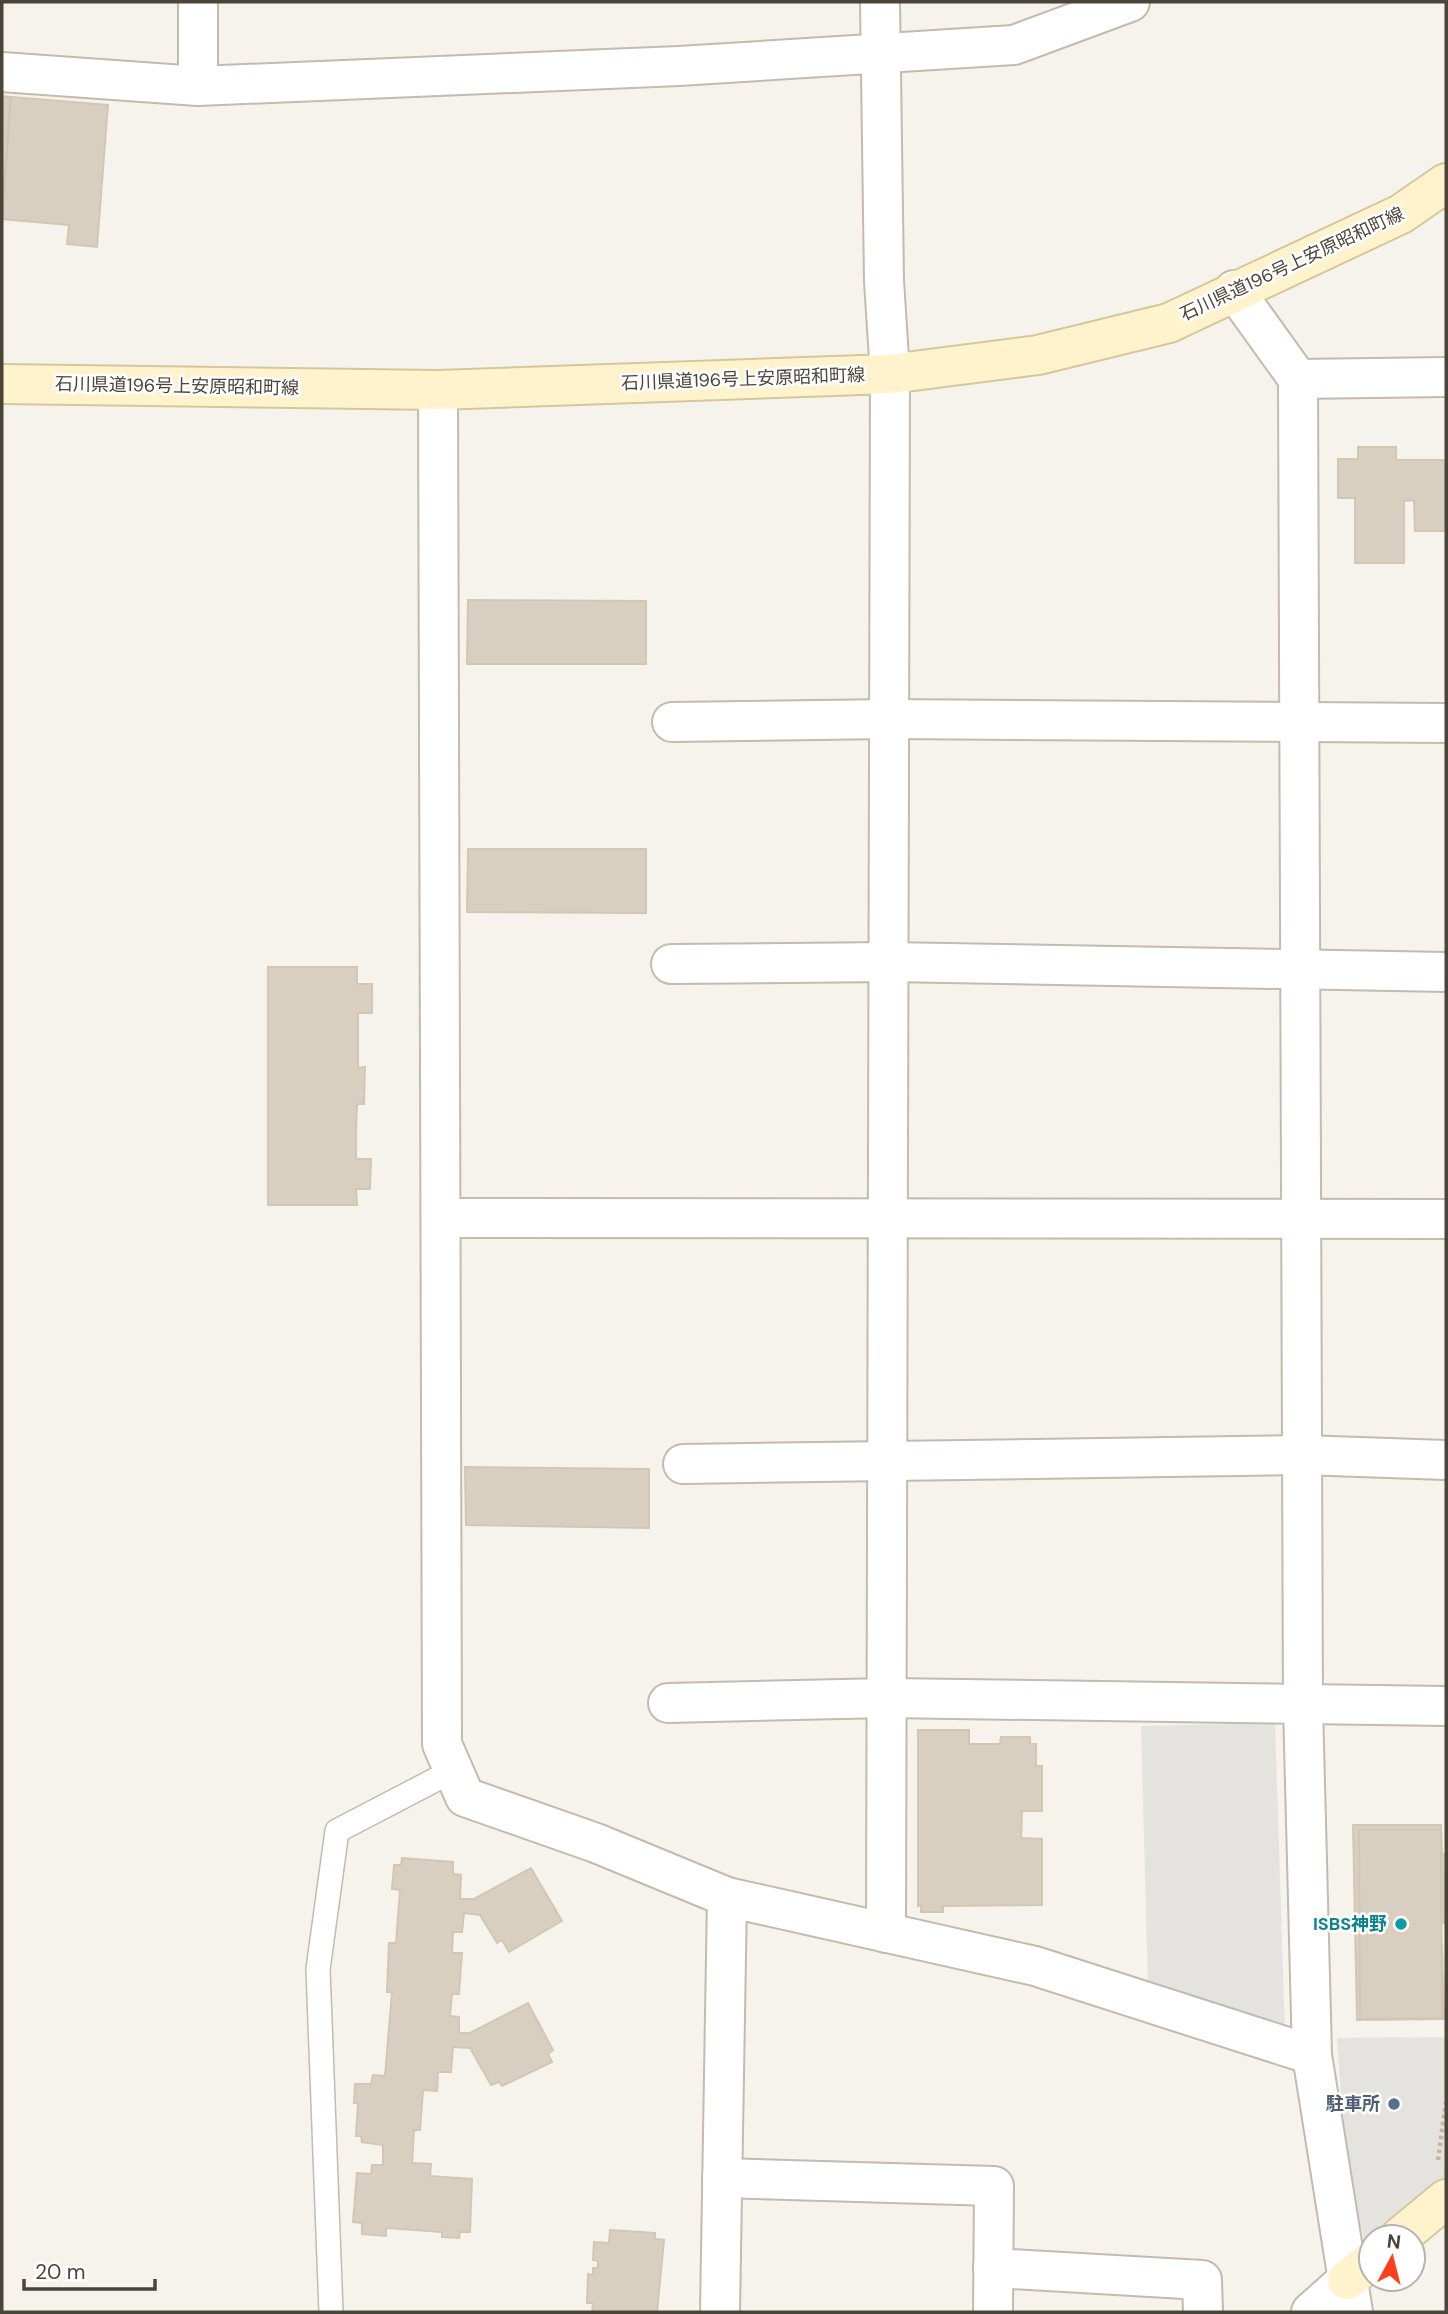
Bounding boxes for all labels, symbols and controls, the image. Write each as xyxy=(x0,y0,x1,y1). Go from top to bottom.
street label: 石川県道196号上安原昭和町線 xyxy=(1176,202,1408,326)
street label: 石川県道196号上安原昭和町線 xyxy=(621,363,865,395)
street label: 石川県道196号上安原昭和町線 xyxy=(55,372,299,400)
place label: ISBS神野 xyxy=(1313,1912,1387,1936)
marker: ISBS神野 xyxy=(1393,1916,1409,1932)
place label: 駐車所 xyxy=(1326,2092,1380,2116)
marker: 駐車所 xyxy=(1386,2096,1402,2112)
north arrow xyxy=(1357,2223,1427,2293)
text: N xyxy=(1386,2228,1402,2255)
scale bar xyxy=(24,2248,156,2292)
text: 20 m xyxy=(35,2258,86,2286)

